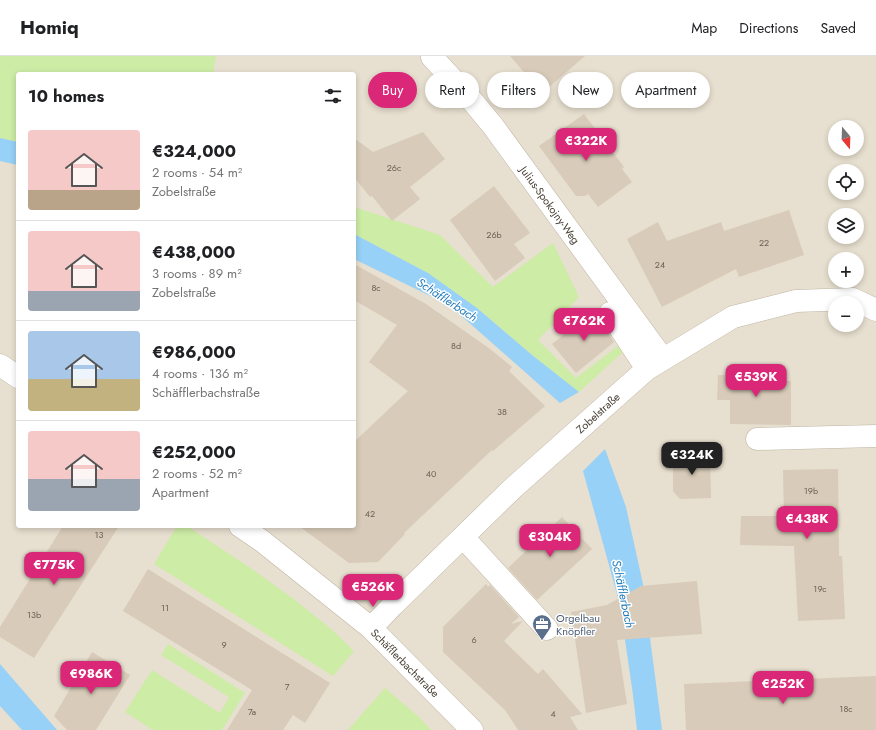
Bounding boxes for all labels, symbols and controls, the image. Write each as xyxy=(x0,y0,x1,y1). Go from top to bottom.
text: Homiq xyxy=(20,14,79,41)
text: Map xyxy=(691,18,717,38)
text: Directions xyxy=(739,18,799,38)
text: Saved xyxy=(821,18,856,38)
chip: Buy xyxy=(368,72,417,108)
chip: Rent xyxy=(425,72,479,108)
chip: Filters xyxy=(487,72,550,108)
chip: New xyxy=(558,72,613,108)
chip: Apartment xyxy=(621,72,710,108)
text: 10 homes xyxy=(28,84,104,108)
icon: filters xyxy=(322,85,344,107)
north arrow xyxy=(828,120,864,156)
map controls xyxy=(828,120,864,332)
pin: €322K xyxy=(558,128,614,162)
text: €322K xyxy=(565,131,607,150)
text: €324,000 xyxy=(152,139,236,163)
icon: home xyxy=(60,146,108,194)
house number: 26c xyxy=(387,161,401,174)
street label: Julius-Spokojny-Weg xyxy=(515,161,584,247)
text: 2 rooms · 54 m² xyxy=(152,163,242,182)
button: locate xyxy=(828,164,864,200)
text: Zobelstraße xyxy=(152,182,216,201)
button: layers xyxy=(828,208,864,244)
house number: 26b xyxy=(486,228,502,241)
house number: 22 xyxy=(759,236,769,249)
text: €438,000 xyxy=(152,240,235,264)
icon: home xyxy=(60,247,108,295)
button: + xyxy=(828,252,864,288)
house number: 24 xyxy=(655,258,665,271)
text: 3 rooms · 89 m² xyxy=(152,264,242,283)
water label: Schäfflerbach xyxy=(413,274,481,326)
house number: 8c xyxy=(371,281,381,294)
text: Zobelstraße xyxy=(152,283,216,302)
button: − xyxy=(828,296,864,332)
pin: €762K xyxy=(556,308,612,342)
text: €762K xyxy=(563,311,605,330)
house number: 8d xyxy=(451,339,461,352)
text: €986,000 xyxy=(152,340,236,364)
icon: home xyxy=(60,347,108,395)
text: 4 rooms · 136 m² xyxy=(152,364,248,383)
pin: €539K xyxy=(728,364,784,398)
text: €539K xyxy=(735,367,777,386)
text: Schäfflerbachstraße xyxy=(152,383,260,402)
street label: Zobelstraße xyxy=(573,389,624,437)
house number: 38 xyxy=(497,405,507,418)
text: €252,000 xyxy=(152,440,236,464)
pin: €324K xyxy=(664,442,720,476)
text: €324K xyxy=(670,445,714,464)
icon: home xyxy=(60,447,108,495)
text: 2 rooms · 52 m² xyxy=(152,464,242,483)
house number: 40 xyxy=(426,467,437,480)
text: Apartment xyxy=(152,483,209,502)
house number: 19b xyxy=(804,484,818,497)
pin: €438K xyxy=(779,506,835,540)
house number: 42 xyxy=(365,507,375,520)
text: €438K xyxy=(786,509,828,528)
pin: €304K xyxy=(522,524,578,558)
text: €304K xyxy=(528,527,572,546)
house number: 13 xyxy=(95,528,104,541)
pin: €775K xyxy=(26,552,82,586)
text: €775K xyxy=(33,555,75,574)
water label: Schäfflerbach xyxy=(607,558,639,630)
pin: €526K xyxy=(345,574,401,608)
text: €526K xyxy=(351,577,395,596)
house number: 19c xyxy=(813,582,827,595)
house number: 11 xyxy=(161,601,169,614)
house number: 13b xyxy=(27,608,41,621)
place label: Orgelbau Knöpfler xyxy=(556,610,600,639)
office icon: Orgelbau Knöpfler xyxy=(531,613,553,641)
street label: Schäfflerbachstraße xyxy=(367,625,443,701)
house number: 6 xyxy=(471,633,477,646)
house number: 9 xyxy=(221,638,227,651)
pin: €986K xyxy=(63,661,119,695)
text: €986K xyxy=(69,664,113,683)
pin: €252K xyxy=(755,671,811,705)
text: €252K xyxy=(761,674,805,693)
house number: 7 xyxy=(285,680,290,693)
house number: 18c xyxy=(839,702,853,715)
house number: 7a xyxy=(248,705,256,718)
house number: 4 xyxy=(550,707,556,720)

